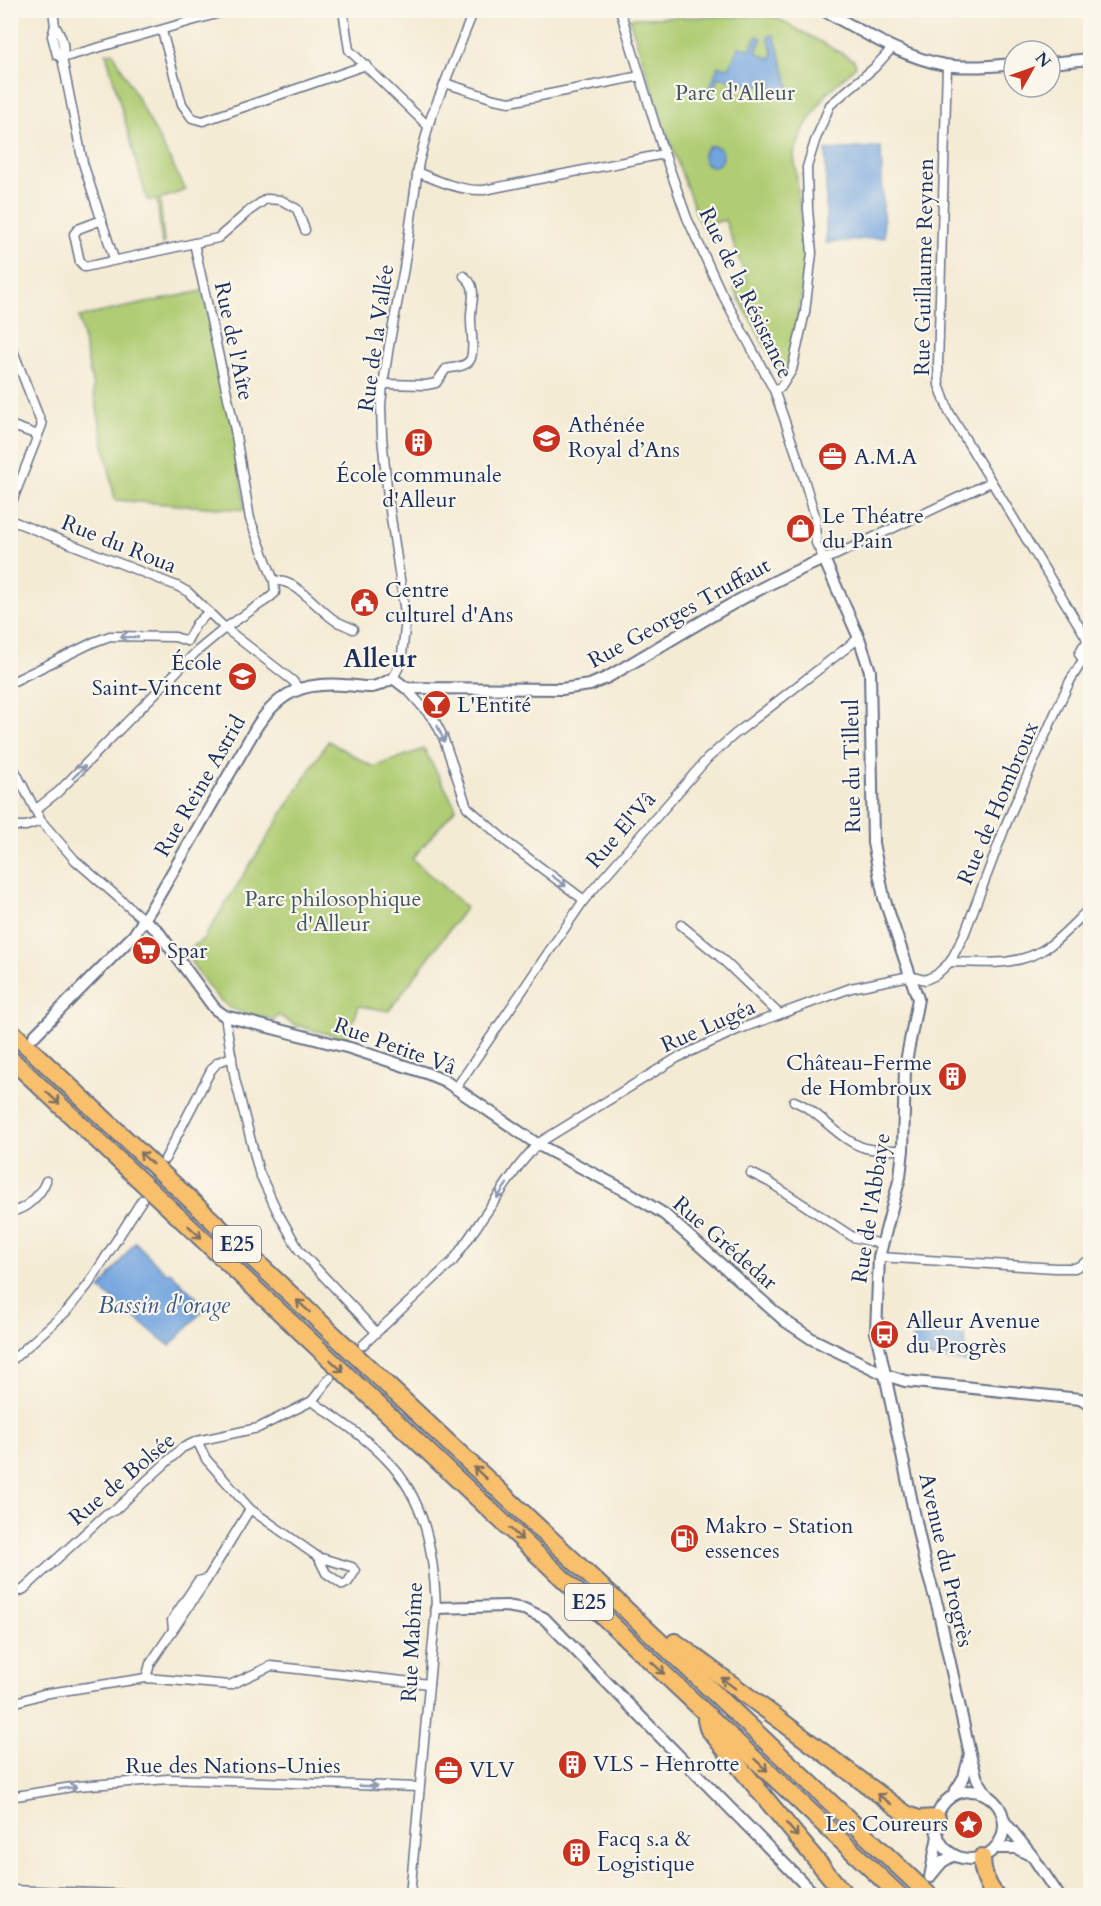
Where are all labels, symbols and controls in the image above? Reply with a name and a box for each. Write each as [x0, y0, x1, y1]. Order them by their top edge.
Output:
north arrow [1002, 39, 1062, 99]
text: N [1030, 48, 1056, 72]
park label: Parc d'Alleur [675, 78, 796, 108]
street label: Rue Guillaume Reynen [907, 157, 941, 376]
street label: Rue de la Résistance [692, 202, 800, 384]
street label: Rue de la Vallée [351, 262, 401, 414]
street label: Rue de l'Aîte [207, 279, 261, 403]
place label: Athénée Royal d’Ans [568, 410, 680, 465]
school or university icon: Athénée Royal d’Ans [531, 422, 563, 454]
building icon: École communale d'Alleur [403, 427, 435, 459]
office icon: A.M.A [817, 441, 849, 473]
place label: A.M.A [854, 442, 918, 472]
place label: École communale d'Alleur [336, 460, 502, 515]
place label: Le Théatre du Pain [822, 501, 924, 556]
street label: Rue du Roua [57, 507, 181, 581]
shop icon: Le Théatre du Pain [785, 513, 817, 545]
street label: Rue Georges Truffaut [582, 550, 776, 676]
place label: Centre culturel d'Ans [385, 575, 513, 630]
public building icon: Centre culturel d'Ans [348, 587, 380, 619]
one-way arrow [120, 631, 140, 643]
district label: Alleur [343, 641, 417, 676]
place label: École Saint-Vincent [92, 648, 222, 703]
school or university icon: École Saint-Vincent [227, 660, 259, 692]
bar icon: L'Entité [420, 689, 452, 721]
place label: L'Entité [457, 690, 531, 720]
street label: Rue du Tilleul [836, 698, 868, 833]
street label: Rue Reine Astrid [147, 709, 253, 862]
street label: Rue de Hombroux [950, 717, 1046, 889]
one-way arrow [436, 725, 447, 743]
one-way arrow [71, 764, 86, 779]
street label: Rue El'Vâ [579, 785, 663, 875]
one-way arrow [550, 875, 566, 887]
park label: Parc philosophique d'Alleur [245, 884, 422, 939]
supermarket icon: Spar [130, 935, 162, 967]
place label: Spar [167, 936, 208, 966]
street label: Rue Lugéa [656, 992, 760, 1060]
street label: Rue Petite Vâ [330, 1010, 461, 1082]
place label: Château-Ferme de Hombroux [786, 1048, 932, 1103]
building icon: Château-Ferme de Hombroux [937, 1060, 969, 1092]
one-way arrow [45, 1091, 60, 1105]
street label: Rue de l'Abbaye [844, 1131, 898, 1285]
one-way arrow [139, 1151, 154, 1165]
one-way arrow [496, 1182, 508, 1198]
street label: Rue Grédedar [666, 1189, 784, 1297]
one-way arrow [187, 1225, 202, 1239]
road number: E25 [213, 1226, 261, 1262]
water label: Bassin d'orage [98, 1289, 231, 1322]
one-way arrow [296, 1299, 311, 1313]
place label: Alleur Avenue du Progrès [906, 1306, 1040, 1361]
bus stop icon: Alleur Avenue du Progrès [869, 1318, 901, 1350]
one-way arrow [329, 1358, 344, 1372]
street label: Rue de Bolsée [62, 1426, 182, 1532]
one-way arrow [473, 1466, 488, 1480]
street label: Avenue du Progrès [911, 1470, 981, 1650]
place label: Makro - Station essences [705, 1511, 854, 1566]
fuel station icon: Makro - Station essences [668, 1523, 700, 1555]
one-way arrow [509, 1527, 524, 1542]
street label: Rue Mabîme [394, 1581, 430, 1703]
road number: E25 [565, 1584, 613, 1620]
one-way arrow [651, 1661, 666, 1675]
one-way arrow [720, 1676, 736, 1689]
building icon: VLS - Henrotte [556, 1748, 588, 1780]
place label: VLS - Henrotte [593, 1749, 740, 1779]
street label: Rue des Nations-Unies [125, 1751, 341, 1781]
office icon: VLV [432, 1754, 464, 1786]
place label: VLV [469, 1755, 515, 1785]
one-way arrow [754, 1758, 769, 1772]
one-way arrow [357, 1780, 377, 1791]
one-way arrow [58, 1782, 78, 1793]
one-way arrow [877, 1792, 893, 1805]
place icon: Les Coureurs [953, 1808, 985, 1840]
place label: Les Coureurs [825, 1809, 948, 1839]
one-way arrow [785, 1822, 799, 1837]
place label: Facq s.a & Logistique [597, 1824, 695, 1879]
building icon: Facq s.a & Logistique [560, 1836, 592, 1868]

